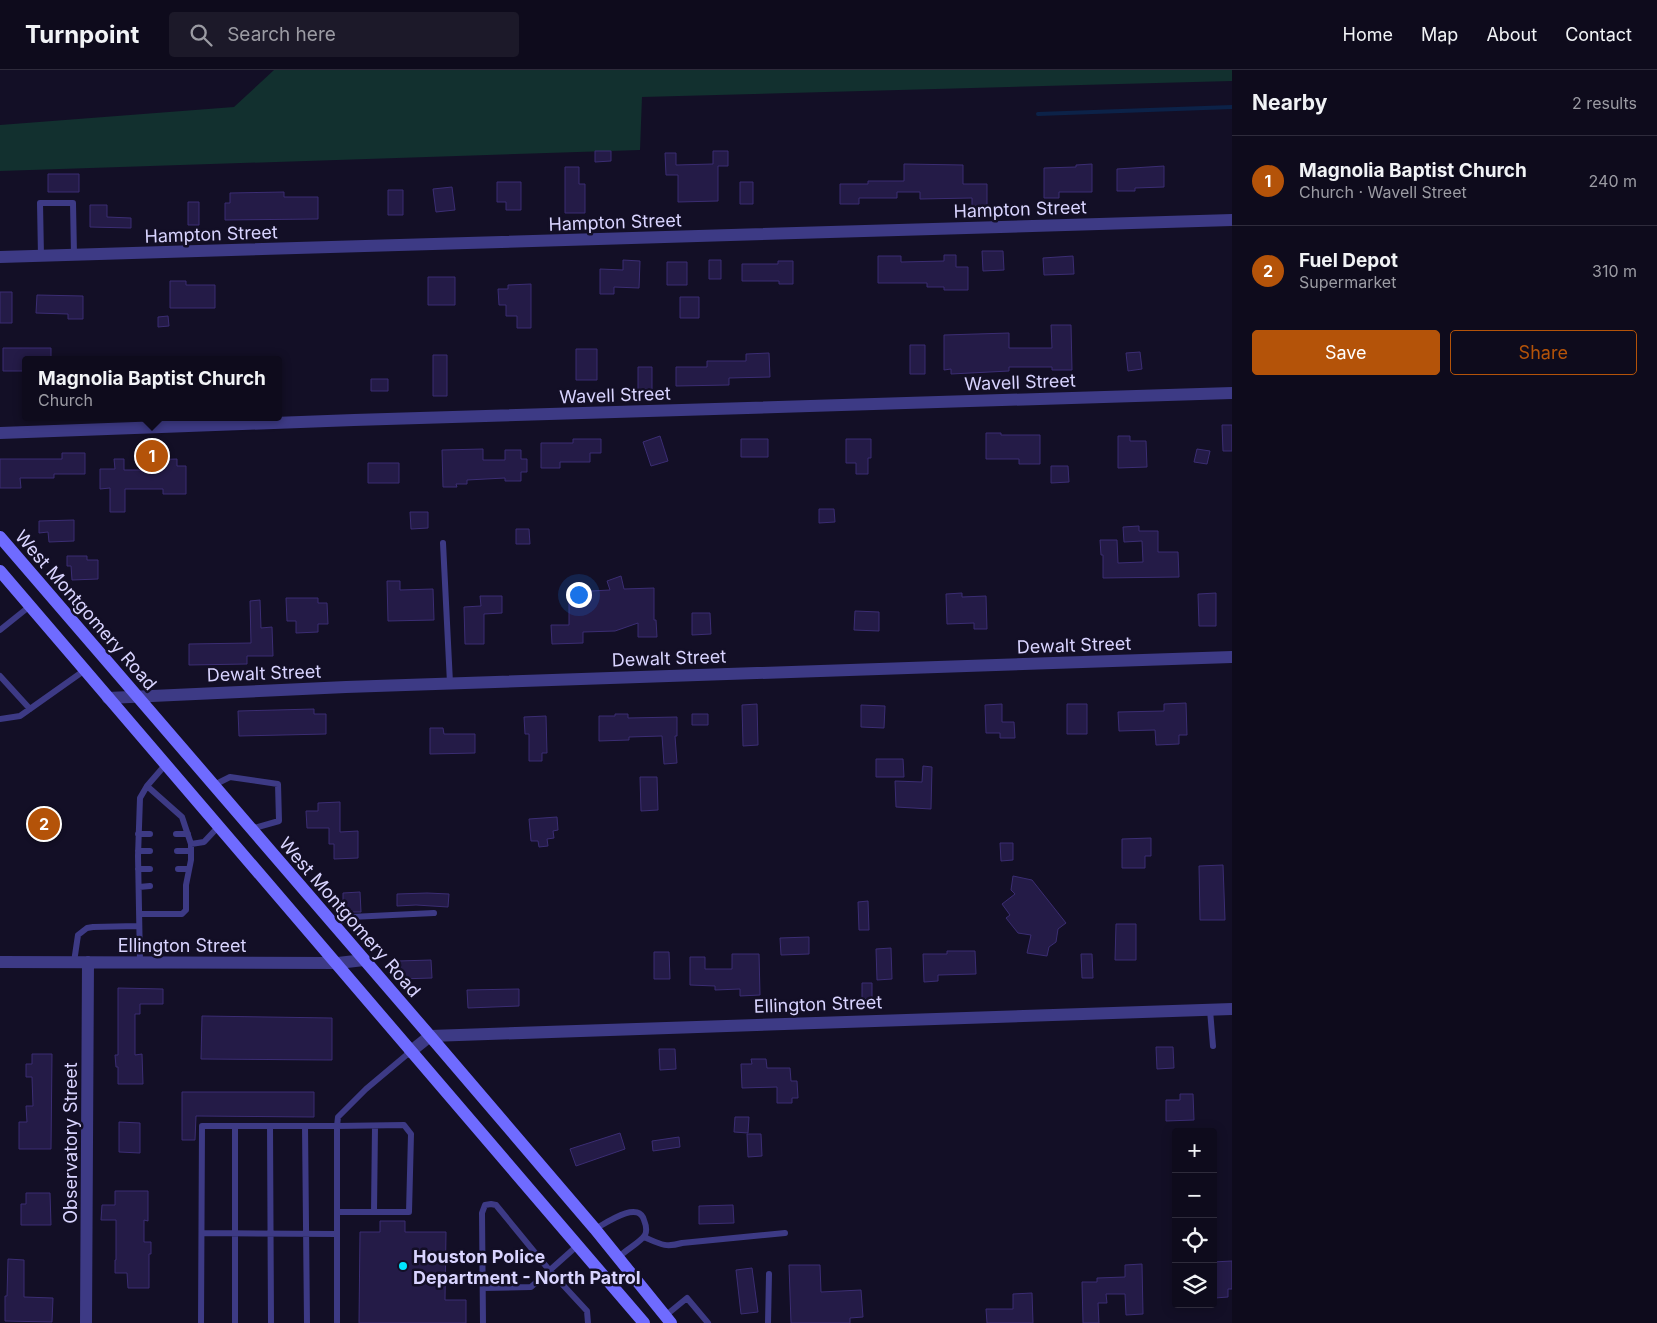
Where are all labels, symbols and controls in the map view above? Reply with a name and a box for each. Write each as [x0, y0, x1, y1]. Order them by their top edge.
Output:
search box [169, 12, 519, 57]
text: Turnpoint [25, 20, 139, 49]
icon: search [187, 21, 215, 49]
text: Search here [227, 23, 336, 46]
text: Home [1343, 24, 1393, 45]
text: Map [1421, 24, 1458, 45]
text: About [1486, 24, 1537, 45]
text: Contact [1565, 24, 1632, 45]
text: Nearby [1252, 90, 1327, 115]
text: 2 results [1572, 93, 1637, 113]
text: Magnolia Baptist Church [1299, 159, 1527, 182]
text: 1 [1265, 171, 1271, 191]
text: 240 m [1589, 171, 1637, 191]
text: Church · Wavell Street [1299, 182, 1467, 202]
street label: Hampton Street [953, 196, 1087, 222]
street label: Hampton Street [548, 209, 682, 235]
street label: Hampton Street [144, 221, 278, 247]
text: Fuel Depot [1299, 249, 1398, 272]
text: 2 [1263, 261, 1273, 281]
text: 310 m [1592, 261, 1637, 281]
text: Supermarket [1299, 272, 1396, 292]
button: Save [1252, 330, 1440, 375]
button: Share [1450, 330, 1637, 375]
popup [22, 356, 282, 421]
text: Magnolia Baptist Church [38, 367, 266, 390]
street label: Wavell Street [964, 370, 1076, 394]
street label: Wavell Street [559, 383, 671, 407]
text: Church [38, 390, 93, 410]
pin: 1 [136, 437, 168, 475]
street label: West Montgomery Road [11, 526, 161, 694]
your location [566, 582, 592, 608]
street label: Dewalt Street [1016, 633, 1132, 657]
street label: Dewalt Street [611, 646, 727, 670]
street label: Dewalt Street [206, 661, 322, 685]
pin: 2 [28, 805, 60, 843]
street label: West Montgomery Road [275, 833, 425, 1001]
street label: Ellington Street [118, 935, 246, 956]
street label: Ellington Street [753, 991, 883, 1017]
street label: Observatory Street [60, 1062, 81, 1224]
map controls [1172, 1128, 1217, 1308]
button: + [1172, 1128, 1217, 1173]
button: − [1172, 1173, 1217, 1218]
button: locate [1172, 1218, 1217, 1263]
place label: Houston Police Department - North Patrol [413, 1246, 641, 1288]
marker: Houston Police Department - North Patrol [397, 1260, 409, 1272]
button: layers [1172, 1263, 1217, 1308]

